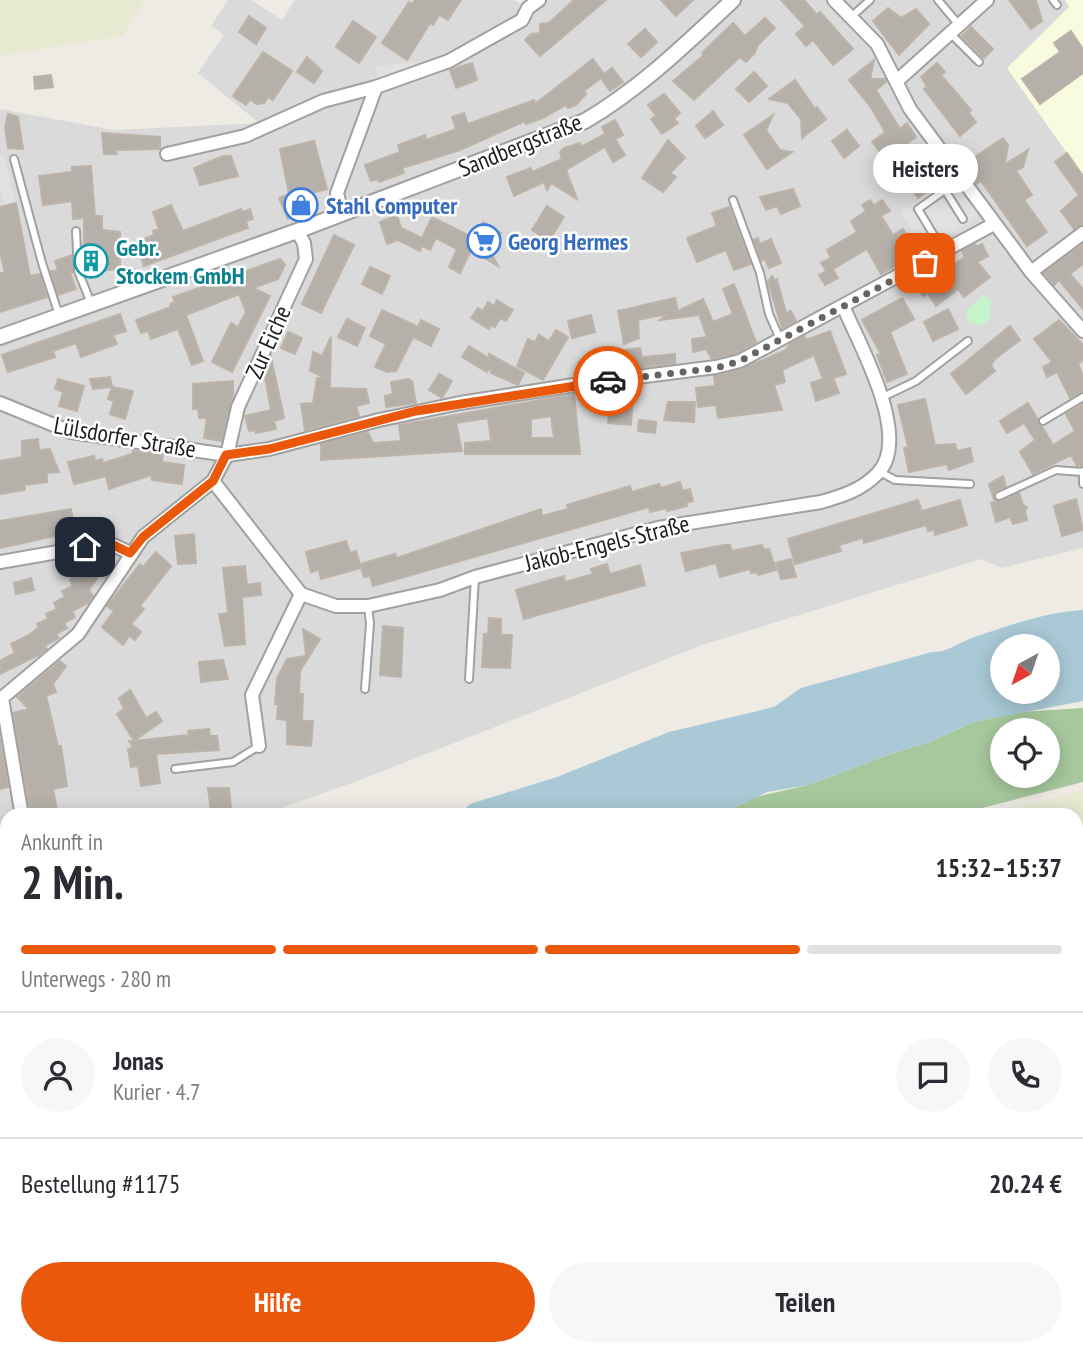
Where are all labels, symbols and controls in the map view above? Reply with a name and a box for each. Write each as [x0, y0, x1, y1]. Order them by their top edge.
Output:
street label: Sandbergstraße [454, 106, 586, 184]
callout: Heisters [872, 144, 978, 193]
text: Heisters [892, 154, 959, 183]
shop icon: Stahl Computer [282, 186, 320, 224]
place label: Stahl Computer [326, 190, 458, 221]
supermarket icon: Georg Hermes [465, 222, 503, 260]
place label: Georg Hermes [508, 226, 628, 257]
place label: Gebr. Stockem GmbH [116, 232, 244, 291]
pin [895, 233, 955, 293]
building icon: Gebr. Stockem GmbH [72, 242, 110, 280]
icon: bag [906, 244, 944, 282]
street label: Zur Eiche [238, 301, 298, 383]
courier [573, 346, 643, 416]
icon: car [589, 362, 627, 400]
street label: Lülsdorfer Straße [52, 409, 198, 465]
street label: Jakob-Engels-Straße [520, 508, 693, 579]
pin [55, 517, 115, 577]
icon: home [66, 528, 104, 566]
north arrow [990, 634, 1060, 704]
map controls [990, 634, 1060, 788]
button: locate [990, 718, 1060, 788]
text: Ankunft in [21, 827, 103, 856]
text: 15:32–15:37 [935, 851, 1062, 884]
text: 2 Min. [21, 852, 124, 912]
text: Unterwegs · 280 m [21, 964, 171, 993]
button: person [21, 1038, 95, 1112]
button: chat [896, 1038, 970, 1112]
button: phone [988, 1038, 1062, 1112]
text: Jonas [113, 1044, 164, 1077]
text: Kurier · 4.7 [113, 1077, 200, 1106]
text: Bestellung #1175 [21, 1167, 181, 1200]
text: 20.24 € [989, 1167, 1062, 1200]
button: Hilfe [21, 1262, 535, 1342]
button: Teilen [549, 1262, 1062, 1342]

